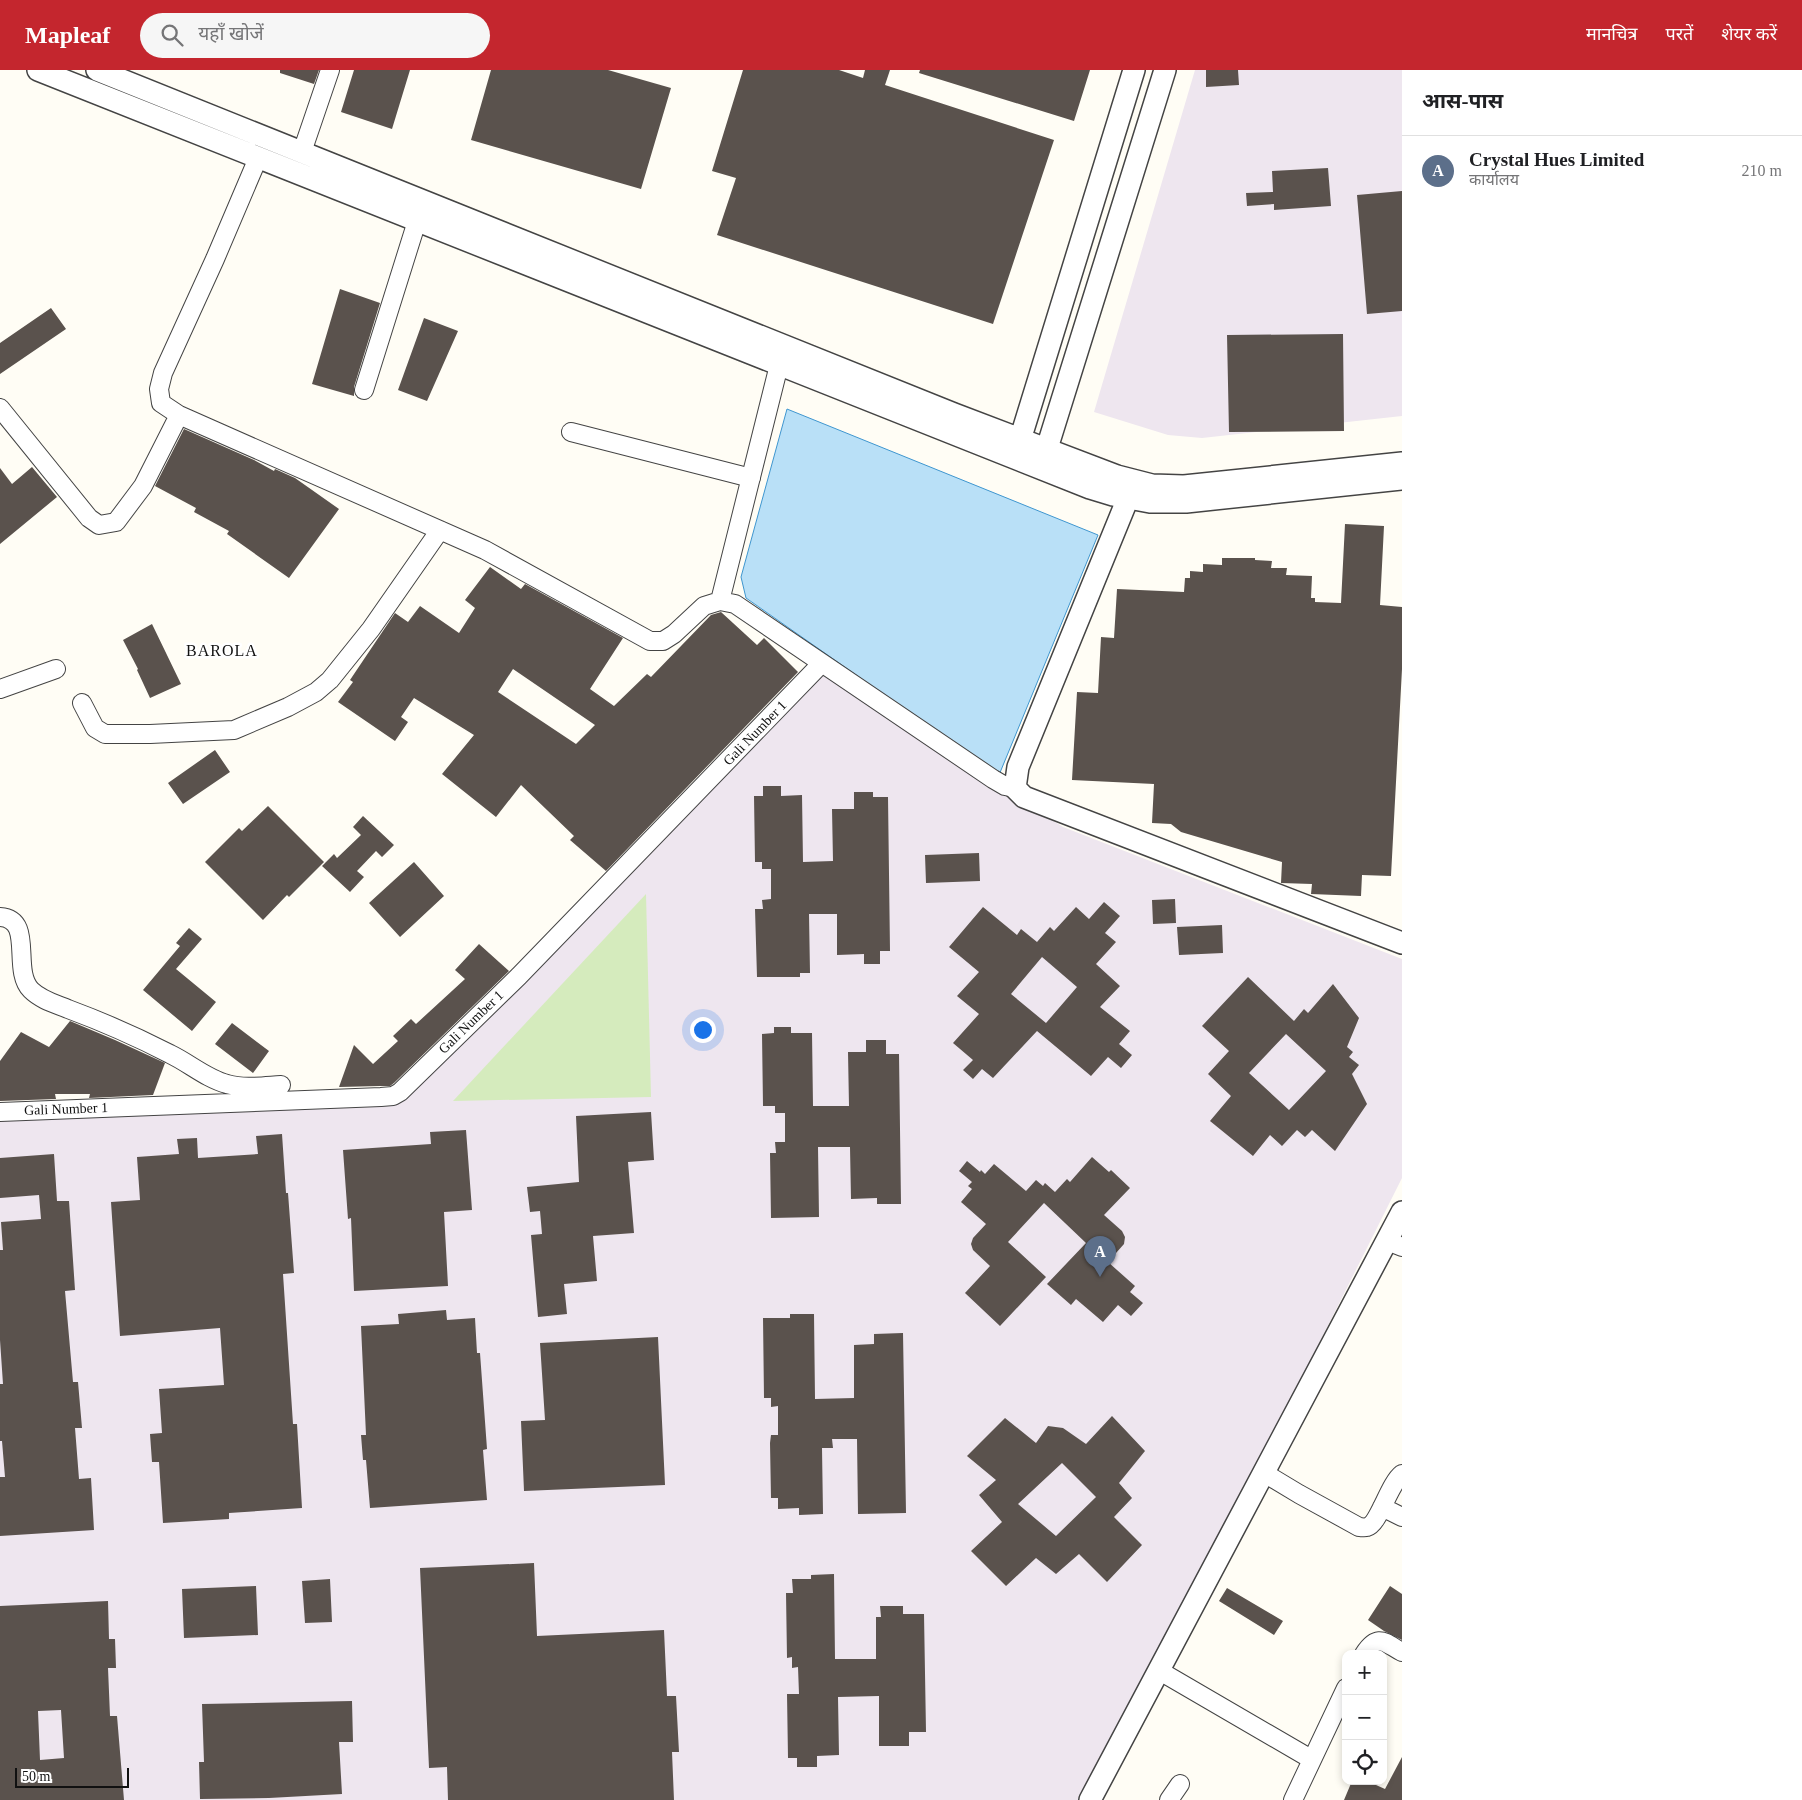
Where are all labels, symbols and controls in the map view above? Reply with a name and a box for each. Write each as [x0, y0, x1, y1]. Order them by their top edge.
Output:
search box [140, 13, 490, 58]
icon: search [158, 21, 186, 49]
text: Mapleaf [25, 22, 110, 48]
text: यहाँ खोजें [198, 23, 264, 44]
text: मानचित्र [1586, 24, 1637, 44]
text: परतें [1665, 24, 1693, 44]
text: शेयर करें [1721, 24, 1777, 44]
text: आस-पास [1422, 89, 1503, 113]
text: Crystal Hues Limited [1469, 149, 1644, 170]
text: A [1432, 162, 1444, 179]
text: 210 m [1742, 162, 1782, 179]
text: कार्यालय [1469, 171, 1519, 188]
district label: BAROLA [186, 642, 258, 659]
street label: Gali Number 1 [720, 698, 790, 768]
street label: Gali Number 1 [436, 987, 506, 1057]
your location [690, 1017, 716, 1043]
street label: Gali Number 1 [24, 1100, 108, 1118]
pin: A [1084, 1236, 1116, 1277]
map controls [1342, 1650, 1387, 1785]
button: + [1342, 1650, 1387, 1695]
button: − [1342, 1695, 1387, 1740]
button: locate [1342, 1740, 1387, 1785]
scale bar [15, 1765, 129, 1788]
text: 50 m [22, 1769, 50, 1784]

